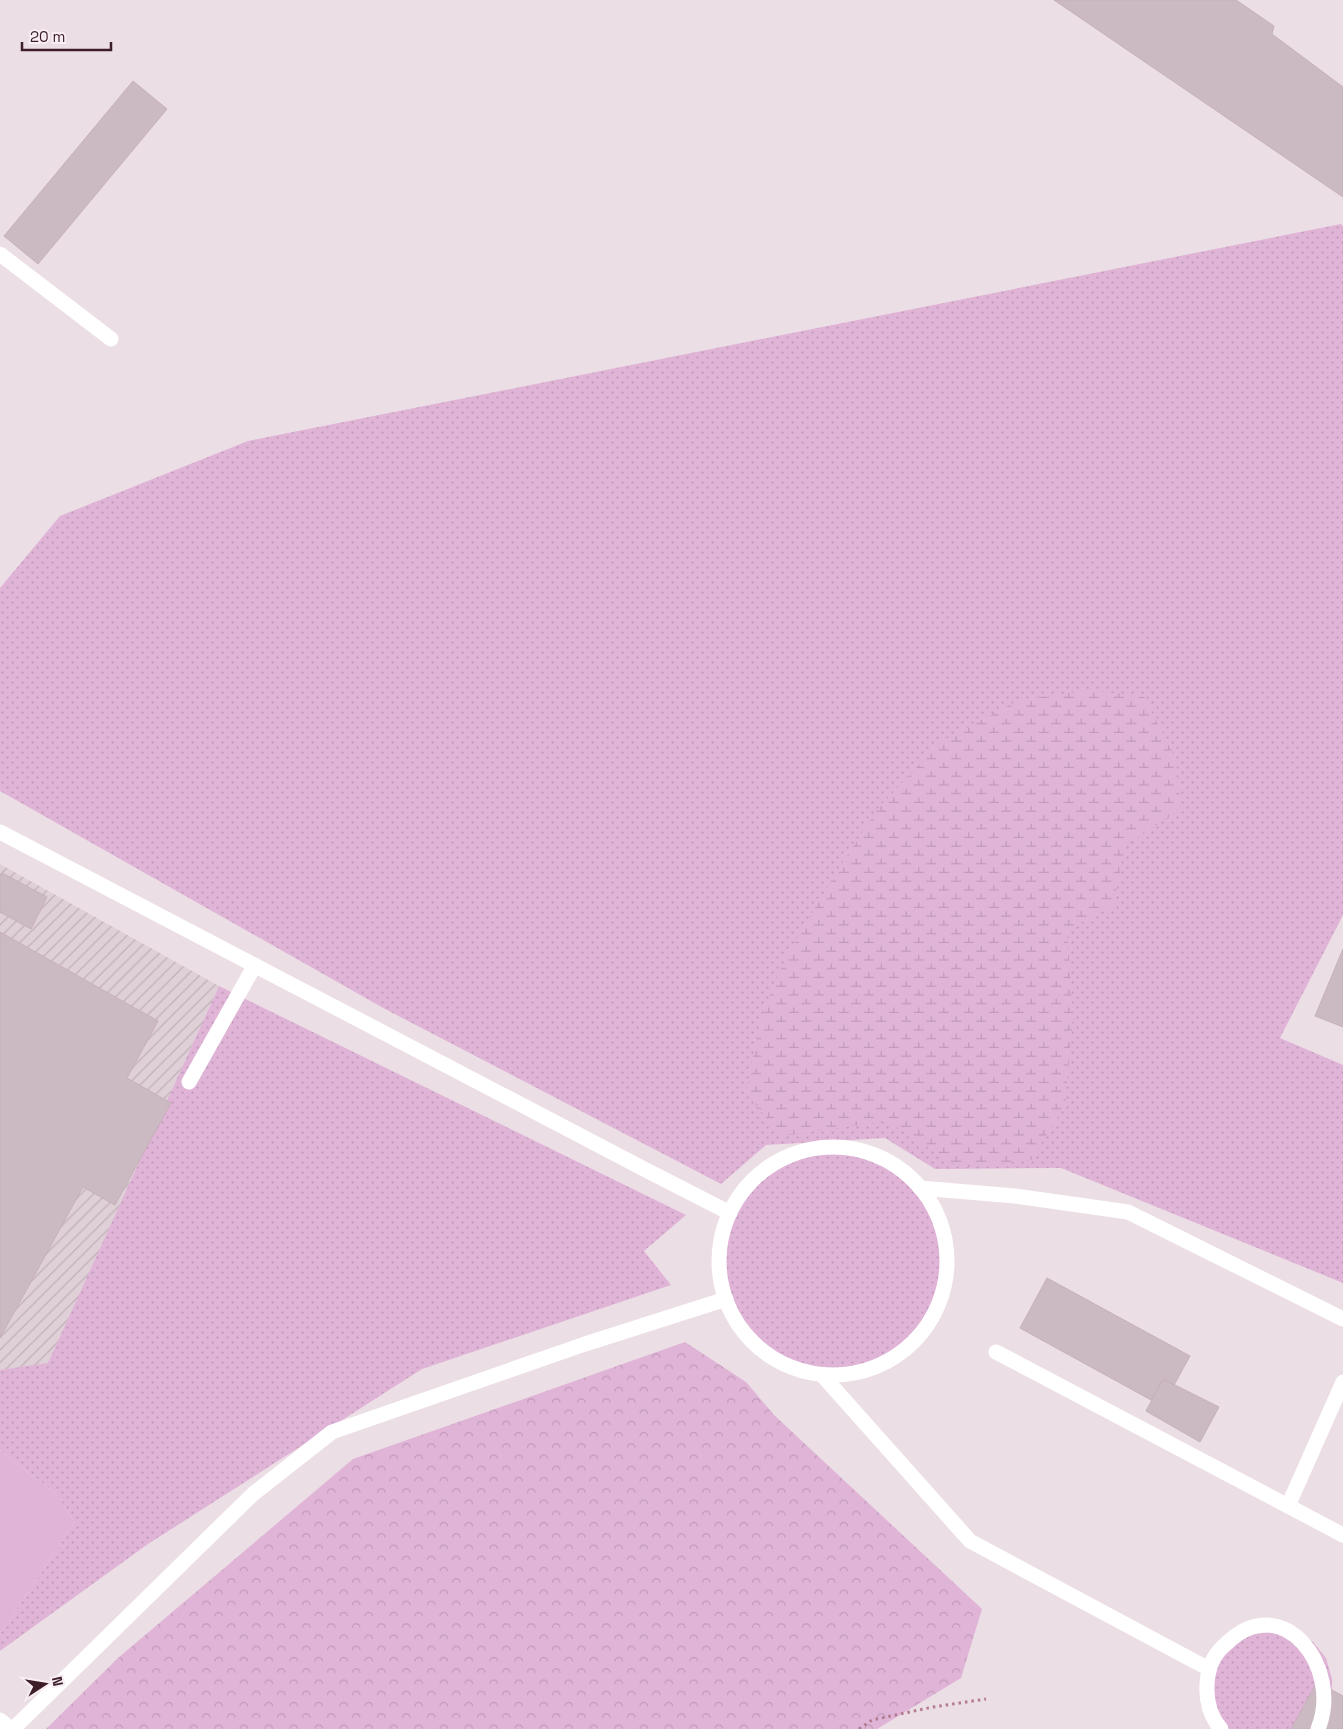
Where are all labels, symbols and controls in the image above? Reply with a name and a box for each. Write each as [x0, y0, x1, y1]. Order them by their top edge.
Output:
scale bar [22, 20, 111, 52]
text: 20 m [30, 27, 65, 46]
north arrow [20, 1659, 70, 1709]
text: N [48, 1675, 67, 1688]

